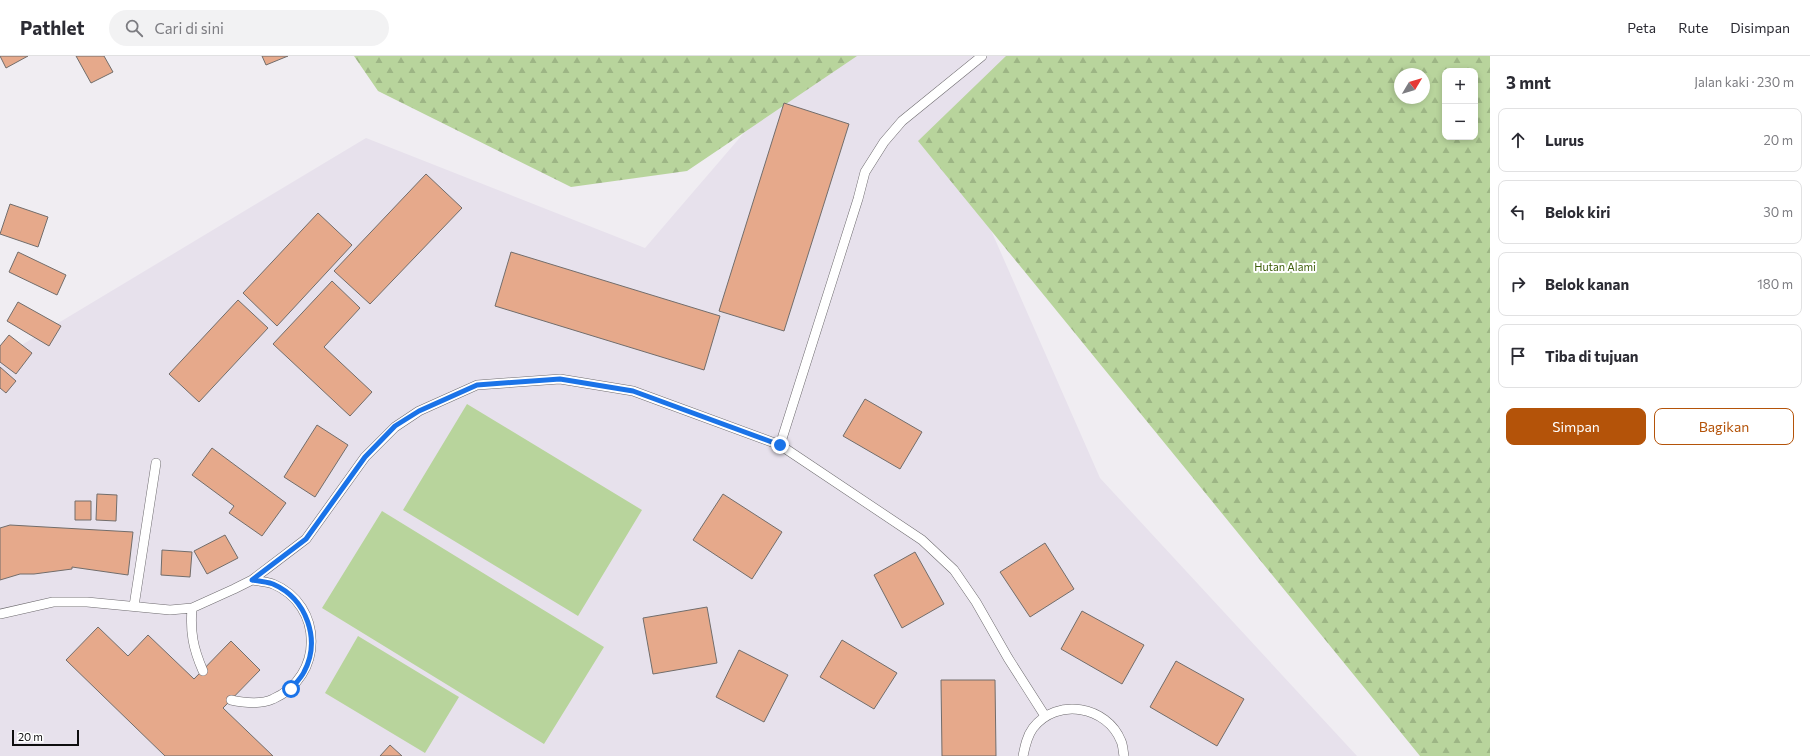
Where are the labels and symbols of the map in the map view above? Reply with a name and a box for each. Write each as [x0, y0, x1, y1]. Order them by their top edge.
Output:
north arrow [1394, 68, 1430, 104]
park label: Hutan Alami [1254, 260, 1316, 273]
route end [771, 436, 789, 454]
route start [282, 680, 300, 698]
scale bar [12, 728, 79, 747]

